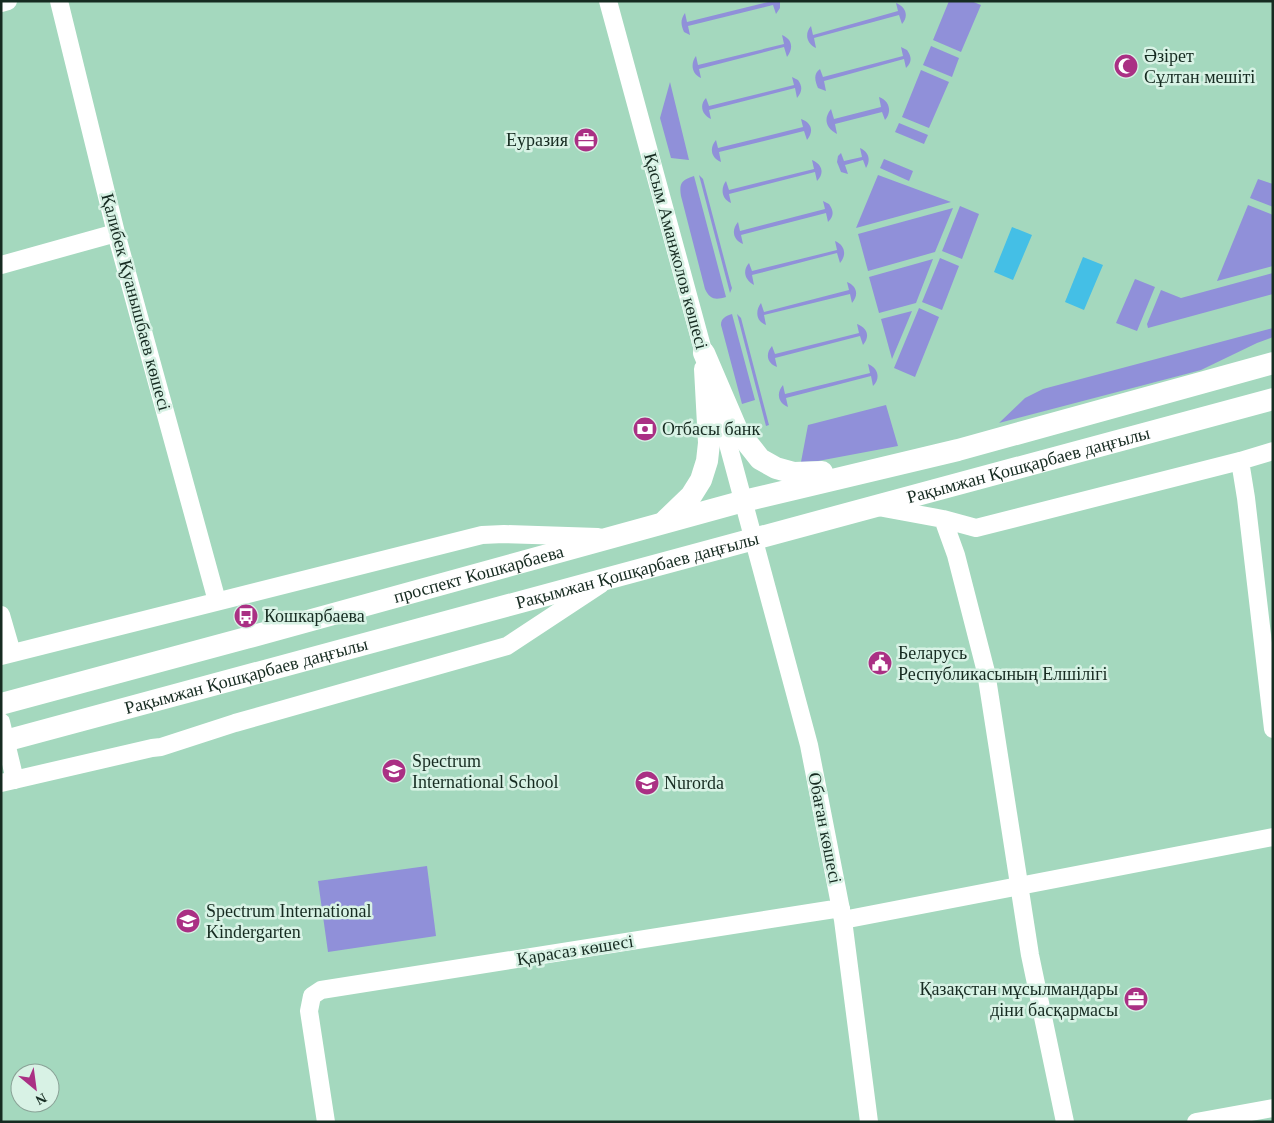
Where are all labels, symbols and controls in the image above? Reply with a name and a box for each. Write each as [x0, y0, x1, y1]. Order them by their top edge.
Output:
place label: Әзірет Сұлтан мешіті [1144, 46, 1255, 87]
mosque icon: Әзірет Сұлтан мешіті [1113, 53, 1139, 79]
office icon: Еуразия [573, 127, 599, 153]
place label: Еуразия [506, 130, 568, 150]
street label: Қасым Аманжолов көшесі [640, 151, 712, 351]
street label: Қалибек Қуанышбаев көшесі [97, 191, 175, 413]
bank icon: Отбасы банк [632, 416, 658, 442]
place label: Отбасы банк [662, 419, 760, 439]
street label: Рақымжан Қошқарбаев даңғылы [905, 423, 1152, 507]
street label: Рақымжан Қошқарбаев даңғылы [513, 528, 761, 613]
street label: проспект Кошкарбаева [391, 541, 566, 607]
bus stop icon: Кошкарбаева [233, 603, 259, 629]
place label: Кошкарбаева [264, 606, 365, 626]
street label: Рақымжан Қошқарбаев даңғылы [122, 634, 370, 718]
place label: Беларусь Республикасының Елшілігі [898, 643, 1108, 684]
public building icon: Беларусь Республикасының Елшілігі [867, 650, 893, 676]
place label: Spectrum International School [412, 751, 558, 792]
school or university icon: Spectrum International School [381, 758, 407, 784]
school or university icon: Nurorda [634, 770, 660, 796]
street label: Обаған көшесі [804, 771, 846, 885]
place label: Nurorda [664, 773, 724, 793]
place label: Spectrum International Kindergarten [206, 901, 371, 942]
school or university icon: Spectrum International Kindergarten [175, 908, 201, 934]
street label: Қарасаз көшесі [515, 931, 635, 969]
place label: Қазақстан мұсылмандары діни басқармасы [919, 979, 1118, 1020]
office icon: Қазақстан мұсылмандары діни басқармасы [1123, 986, 1149, 1012]
north arrow [10, 1063, 60, 1113]
text: N [33, 1090, 49, 1108]

